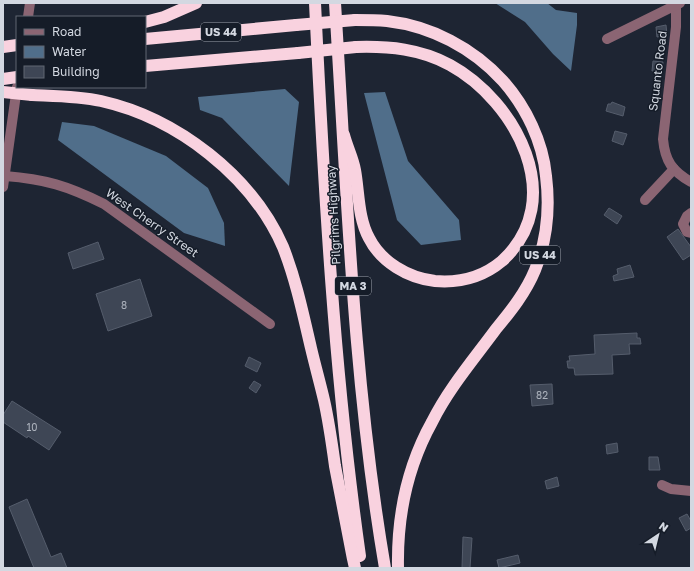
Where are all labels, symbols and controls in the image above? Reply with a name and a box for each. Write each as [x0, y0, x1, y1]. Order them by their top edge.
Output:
legend [16, 16, 146, 88]
road number: US 44 [201, 23, 241, 41]
text: Road [52, 24, 81, 39]
street label: Squanto Road [645, 30, 670, 112]
text: Water [52, 44, 86, 59]
text: Building [52, 64, 100, 79]
street label: Pilgrims Highway [323, 165, 344, 265]
street label: West Cherry Street [103, 185, 202, 260]
road number: US 44 [520, 246, 560, 264]
road number: MA 3 [335, 277, 371, 295]
house number: 8 [121, 299, 127, 311]
house number: 82 [536, 389, 548, 401]
house number: 10 [26, 421, 38, 433]
north arrow [638, 515, 678, 555]
text: N [657, 519, 671, 534]

